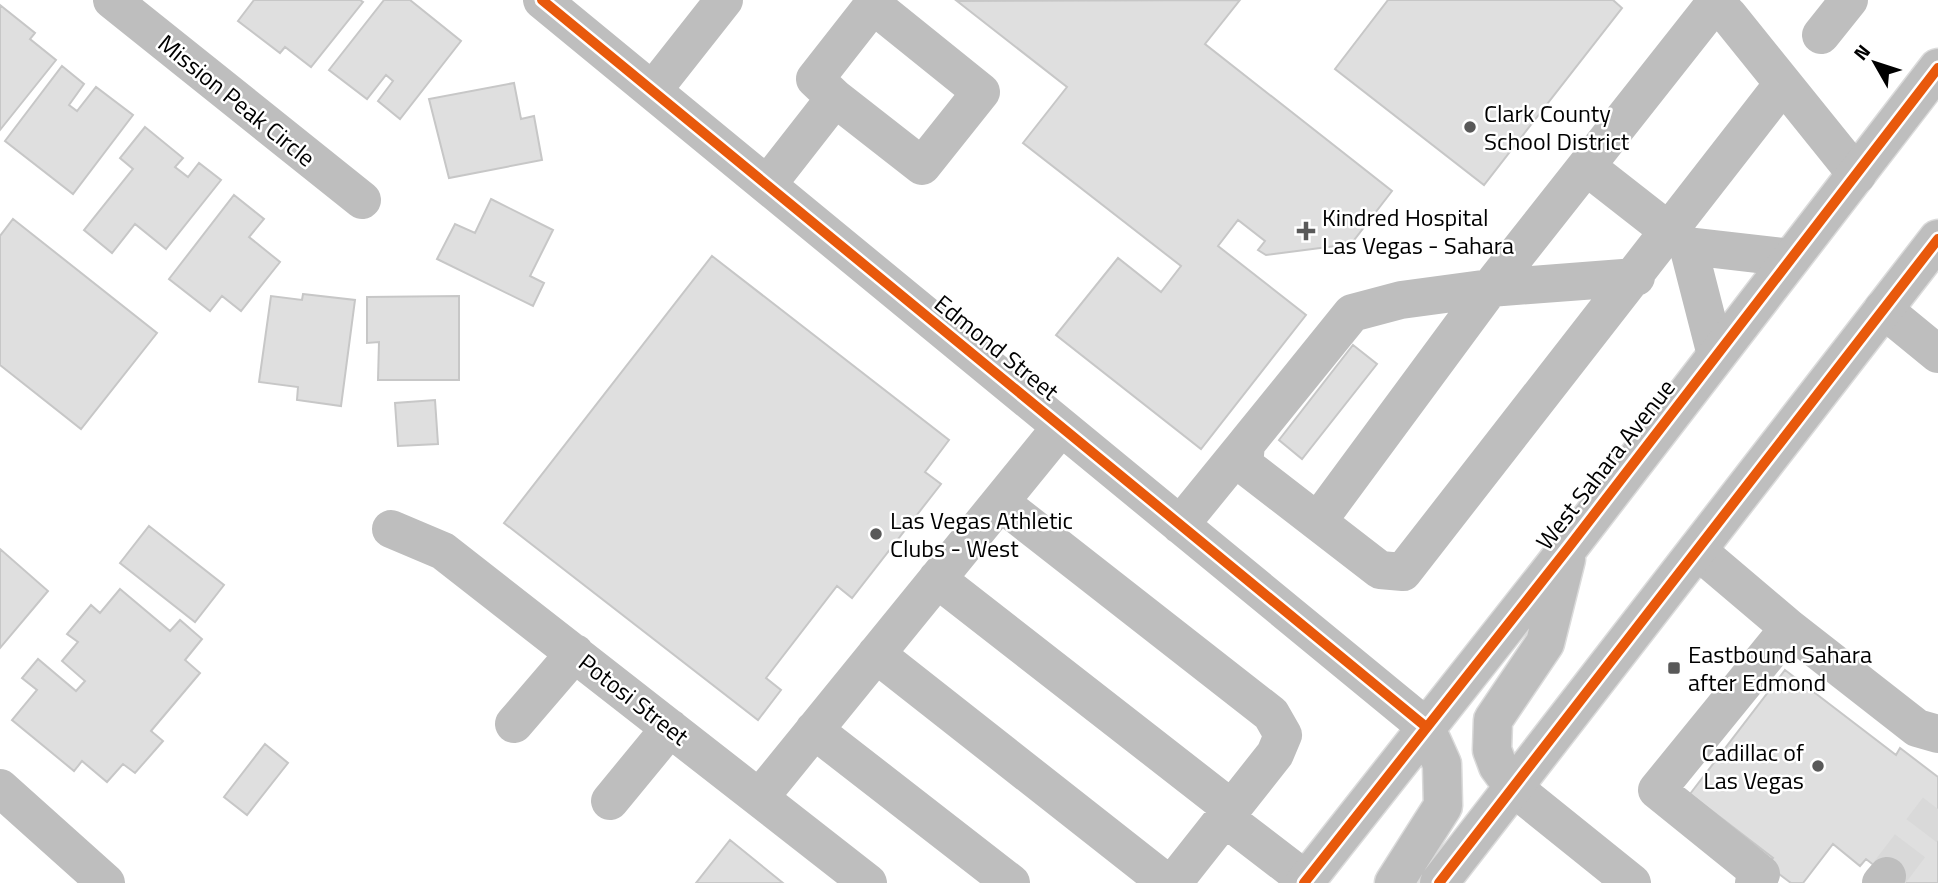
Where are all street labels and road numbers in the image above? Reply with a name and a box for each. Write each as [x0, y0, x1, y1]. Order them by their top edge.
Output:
street label: Mission Peak Circle [151, 25, 323, 175]
street label: Edmond Street [927, 285, 1068, 409]
street label: West Sahara Avenue [1527, 371, 1683, 557]
street label: Potosi Street [571, 644, 697, 754]

